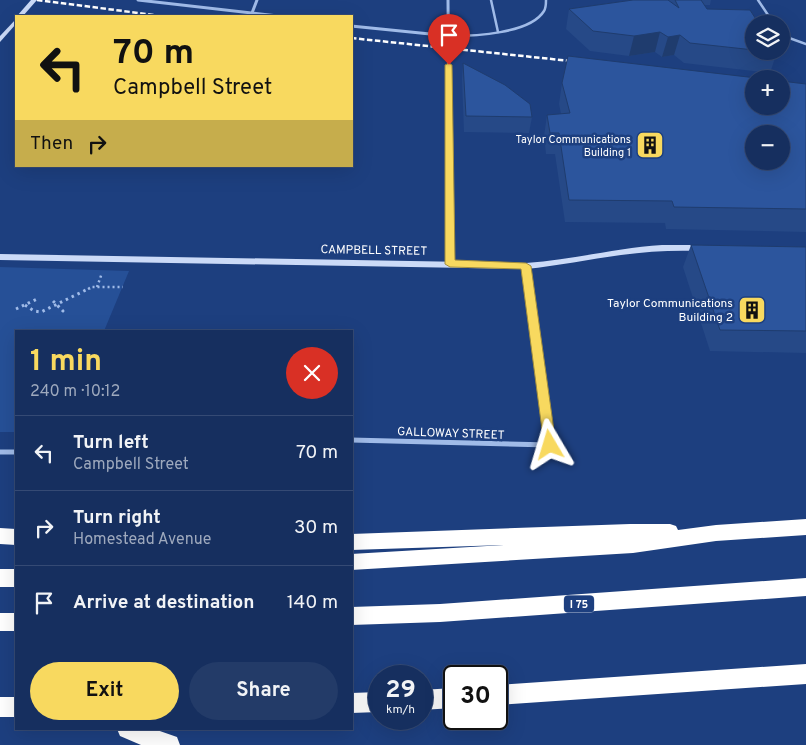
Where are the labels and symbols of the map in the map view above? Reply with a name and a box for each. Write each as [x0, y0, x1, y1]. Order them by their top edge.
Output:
pin [428, 14, 470, 65]
building icon: Taylor Communications Building 1 [635, 130, 665, 160]
place label: Taylor Communications Building 1 [515, 133, 631, 160]
street label: CAMPBELL STREET [321, 242, 427, 260]
building icon: Taylor Communications Building 2 [737, 295, 767, 325]
place label: Taylor Communications Building 2 [607, 296, 733, 326]
position arrow [523, 418, 575, 470]
street label: GALLOWAY STREET [397, 424, 505, 444]
road number: I 75 [564, 596, 594, 612]
speed limit sign: 30 [443, 665, 508, 730]

